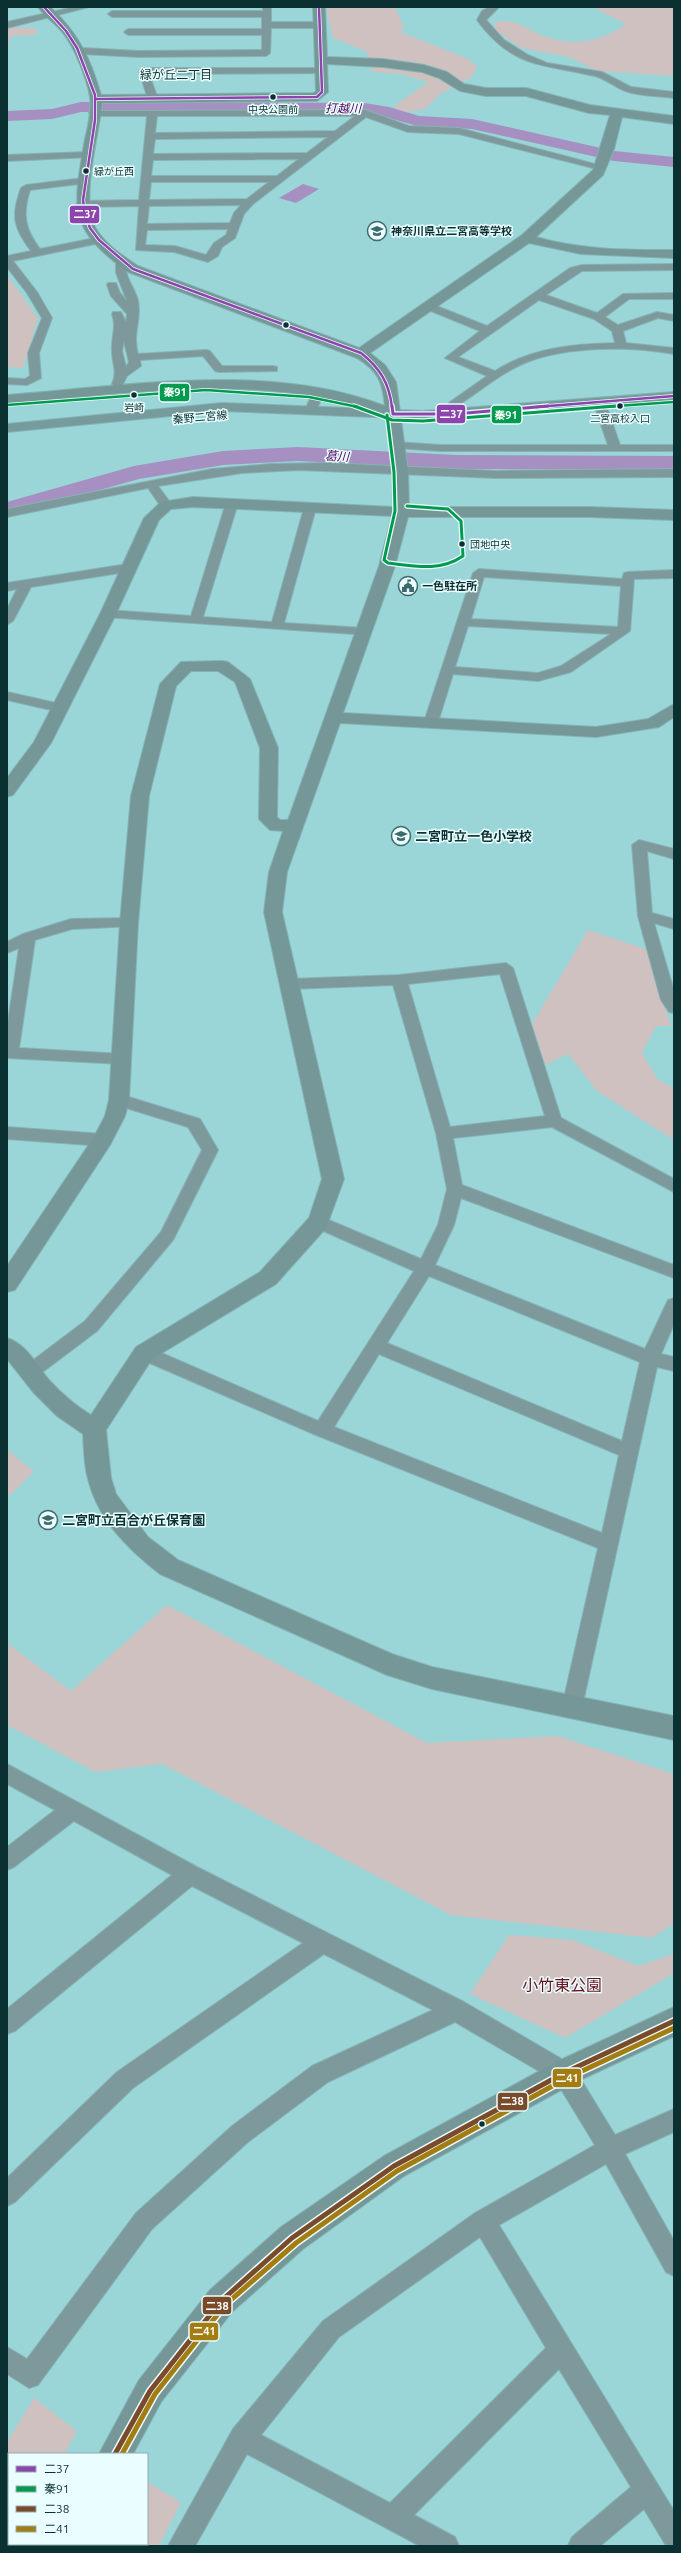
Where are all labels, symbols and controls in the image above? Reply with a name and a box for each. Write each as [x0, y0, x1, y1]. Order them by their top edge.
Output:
district label: 緑が丘二丁目 [140, 68, 212, 81]
marker: 中央公園前 [268, 92, 278, 102]
water label: 打越川 [325, 101, 363, 115]
place label: 中央公園前 [248, 104, 298, 115]
marker: 緑が丘西 [81, 166, 91, 176]
place label: 緑が丘西 [94, 166, 134, 177]
line badge: 二37 [69, 205, 100, 224]
text: 二37 [73, 208, 97, 220]
school or university icon: 神奈川県立二宮高等学校 [366, 220, 388, 242]
place label: 神奈川県立二宮高等学校 [391, 225, 512, 237]
unlabelled marker [281, 320, 291, 330]
line badge: 秦91 [159, 383, 190, 402]
text: 秦91 [163, 386, 187, 398]
marker: 岩崎 [129, 390, 139, 400]
marker: 二宮高校入口 [615, 401, 625, 411]
place label: 岩崎 [124, 402, 144, 413]
line badge: 二37 [436, 404, 466, 424]
line badge: 秦91 [491, 405, 522, 424]
text: 二37 [439, 408, 463, 420]
street label: 秦野二宮線 [172, 409, 228, 425]
text: 秦91 [494, 409, 518, 421]
place label: 二宮高校入口 [590, 413, 650, 424]
water label: 葛川 [325, 449, 351, 463]
marker: 団地中央 [457, 539, 467, 549]
place label: 団地中央 [470, 539, 511, 550]
public building icon: 一色駐在所 [397, 575, 419, 597]
place label: 一色駐在所 [422, 580, 477, 592]
school or university icon: 二宮町立一色小学校 [390, 825, 412, 847]
place label: 二宮町立一色小学校 [415, 829, 532, 843]
school or university icon: 二宮町立百合が丘保育園 [37, 1509, 59, 1531]
place label: 二宮町立百合が丘保育園 [62, 1513, 205, 1527]
park label: 小竹東公園 [522, 1976, 602, 1994]
line badge: 二41 [552, 2068, 582, 2088]
text: 二41 [555, 2072, 579, 2084]
line badge: 二38 [497, 2092, 528, 2111]
text: 二38 [500, 2095, 524, 2107]
unlabelled marker [477, 2119, 487, 2129]
line badge: 二38 [202, 2296, 232, 2315]
text: 二38 [205, 2300, 229, 2312]
line badge: 二41 [189, 2322, 219, 2341]
text: 二41 [192, 2325, 216, 2337]
legend [8, 2453, 148, 2545]
text: 二37 [44, 2462, 70, 2475]
text: 秦91 [44, 2482, 70, 2495]
text: 二38 [44, 2502, 70, 2515]
text: 二41 [44, 2522, 70, 2535]

